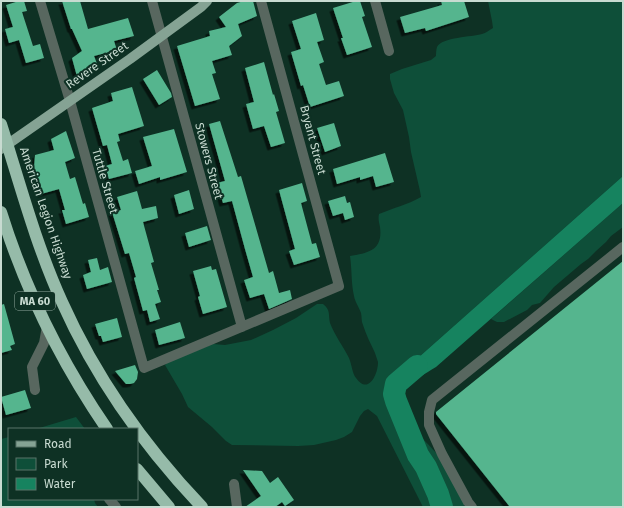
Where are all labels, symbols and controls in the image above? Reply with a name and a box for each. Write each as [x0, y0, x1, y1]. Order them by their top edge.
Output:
street label: Revere Street [63, 38, 131, 92]
street label: Bryant Street [297, 104, 329, 177]
street label: Stowers Street [192, 121, 226, 201]
street label: American Legion Highway [17, 145, 75, 281]
street label: Tuttle Street [89, 147, 121, 216]
road number: MA 60 [15, 292, 55, 310]
legend [8, 428, 138, 500]
text: Road [44, 437, 72, 451]
text: Park [44, 457, 68, 471]
text: Water [44, 477, 76, 491]

